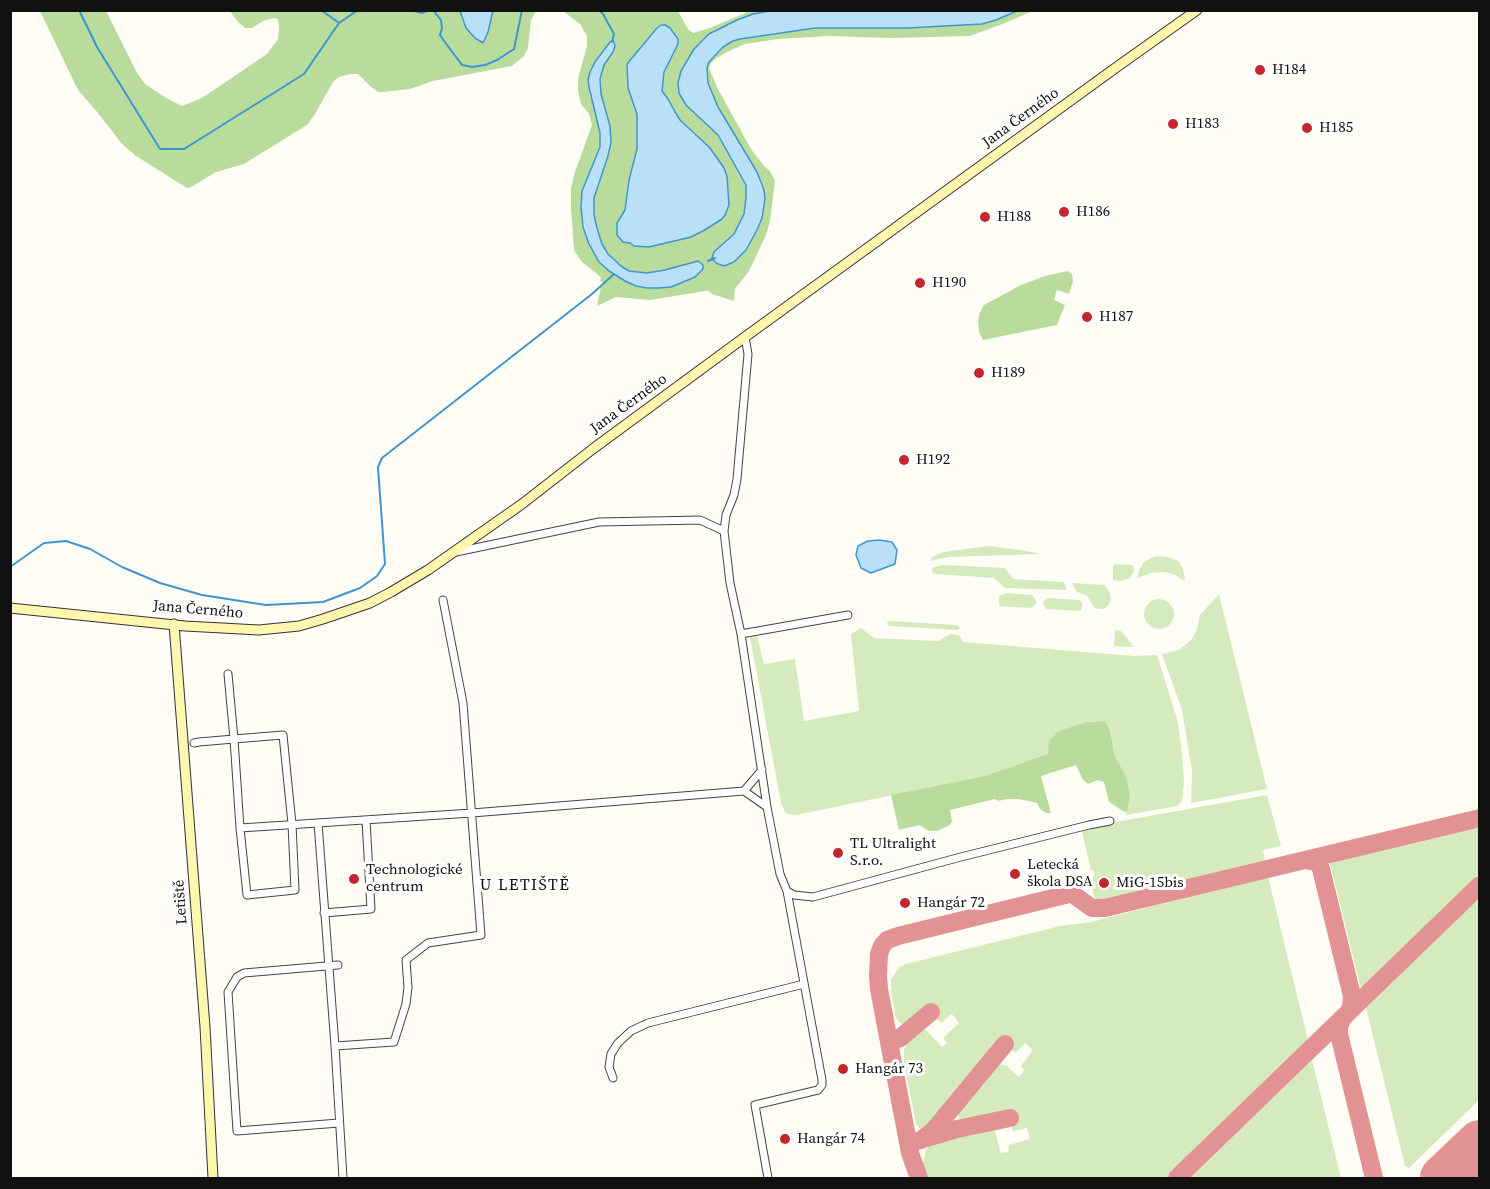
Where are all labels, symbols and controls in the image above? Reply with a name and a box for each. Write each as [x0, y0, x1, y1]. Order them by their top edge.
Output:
place label: H184 [1272, 61, 1306, 79]
marker: H184 [1253, 63, 1267, 77]
street label: Jana Černého [979, 84, 1063, 152]
place label: H183 [1185, 115, 1219, 133]
marker: H183 [1166, 117, 1180, 131]
place label: H185 [1319, 119, 1353, 137]
marker: H185 [1300, 121, 1314, 135]
place label: H186 [1076, 203, 1110, 221]
marker: H186 [1057, 205, 1071, 219]
place label: H188 [997, 208, 1031, 226]
marker: H188 [978, 210, 992, 224]
place label: H190 [932, 274, 966, 292]
marker: H190 [913, 276, 927, 290]
place label: H187 [1099, 308, 1133, 326]
marker: H187 [1080, 310, 1094, 324]
place label: H189 [991, 364, 1025, 382]
marker: H189 [972, 366, 986, 380]
street label: Jana Černého [587, 370, 671, 438]
place label: H192 [916, 451, 950, 469]
marker: H192 [897, 453, 911, 467]
street label: Jana Černého [152, 597, 244, 623]
place label: TL Ultralight S.r.o. [850, 835, 936, 870]
marker: TL Ultralight S.r.o. [831, 846, 845, 860]
place label: Letecká škola DSA [1027, 856, 1093, 891]
place label: Technologické centrum [366, 861, 463, 896]
marker: Letecká škola DSA [1008, 867, 1022, 881]
marker: Technologické centrum [347, 872, 361, 886]
place label: MiG-15bis [1116, 874, 1184, 892]
district label: U LETIŠTĚ [480, 876, 570, 896]
marker: MiG-15bis [1097, 876, 1111, 890]
street label: Letiště [170, 879, 192, 925]
place label: Hangár 72 [917, 894, 985, 912]
marker: Hangár 72 [898, 896, 912, 910]
place label: Hangár 73 [855, 1060, 923, 1078]
marker: Hangár 73 [836, 1062, 850, 1076]
place label: Hangár 74 [797, 1130, 865, 1148]
marker: Hangár 74 [778, 1132, 792, 1146]

